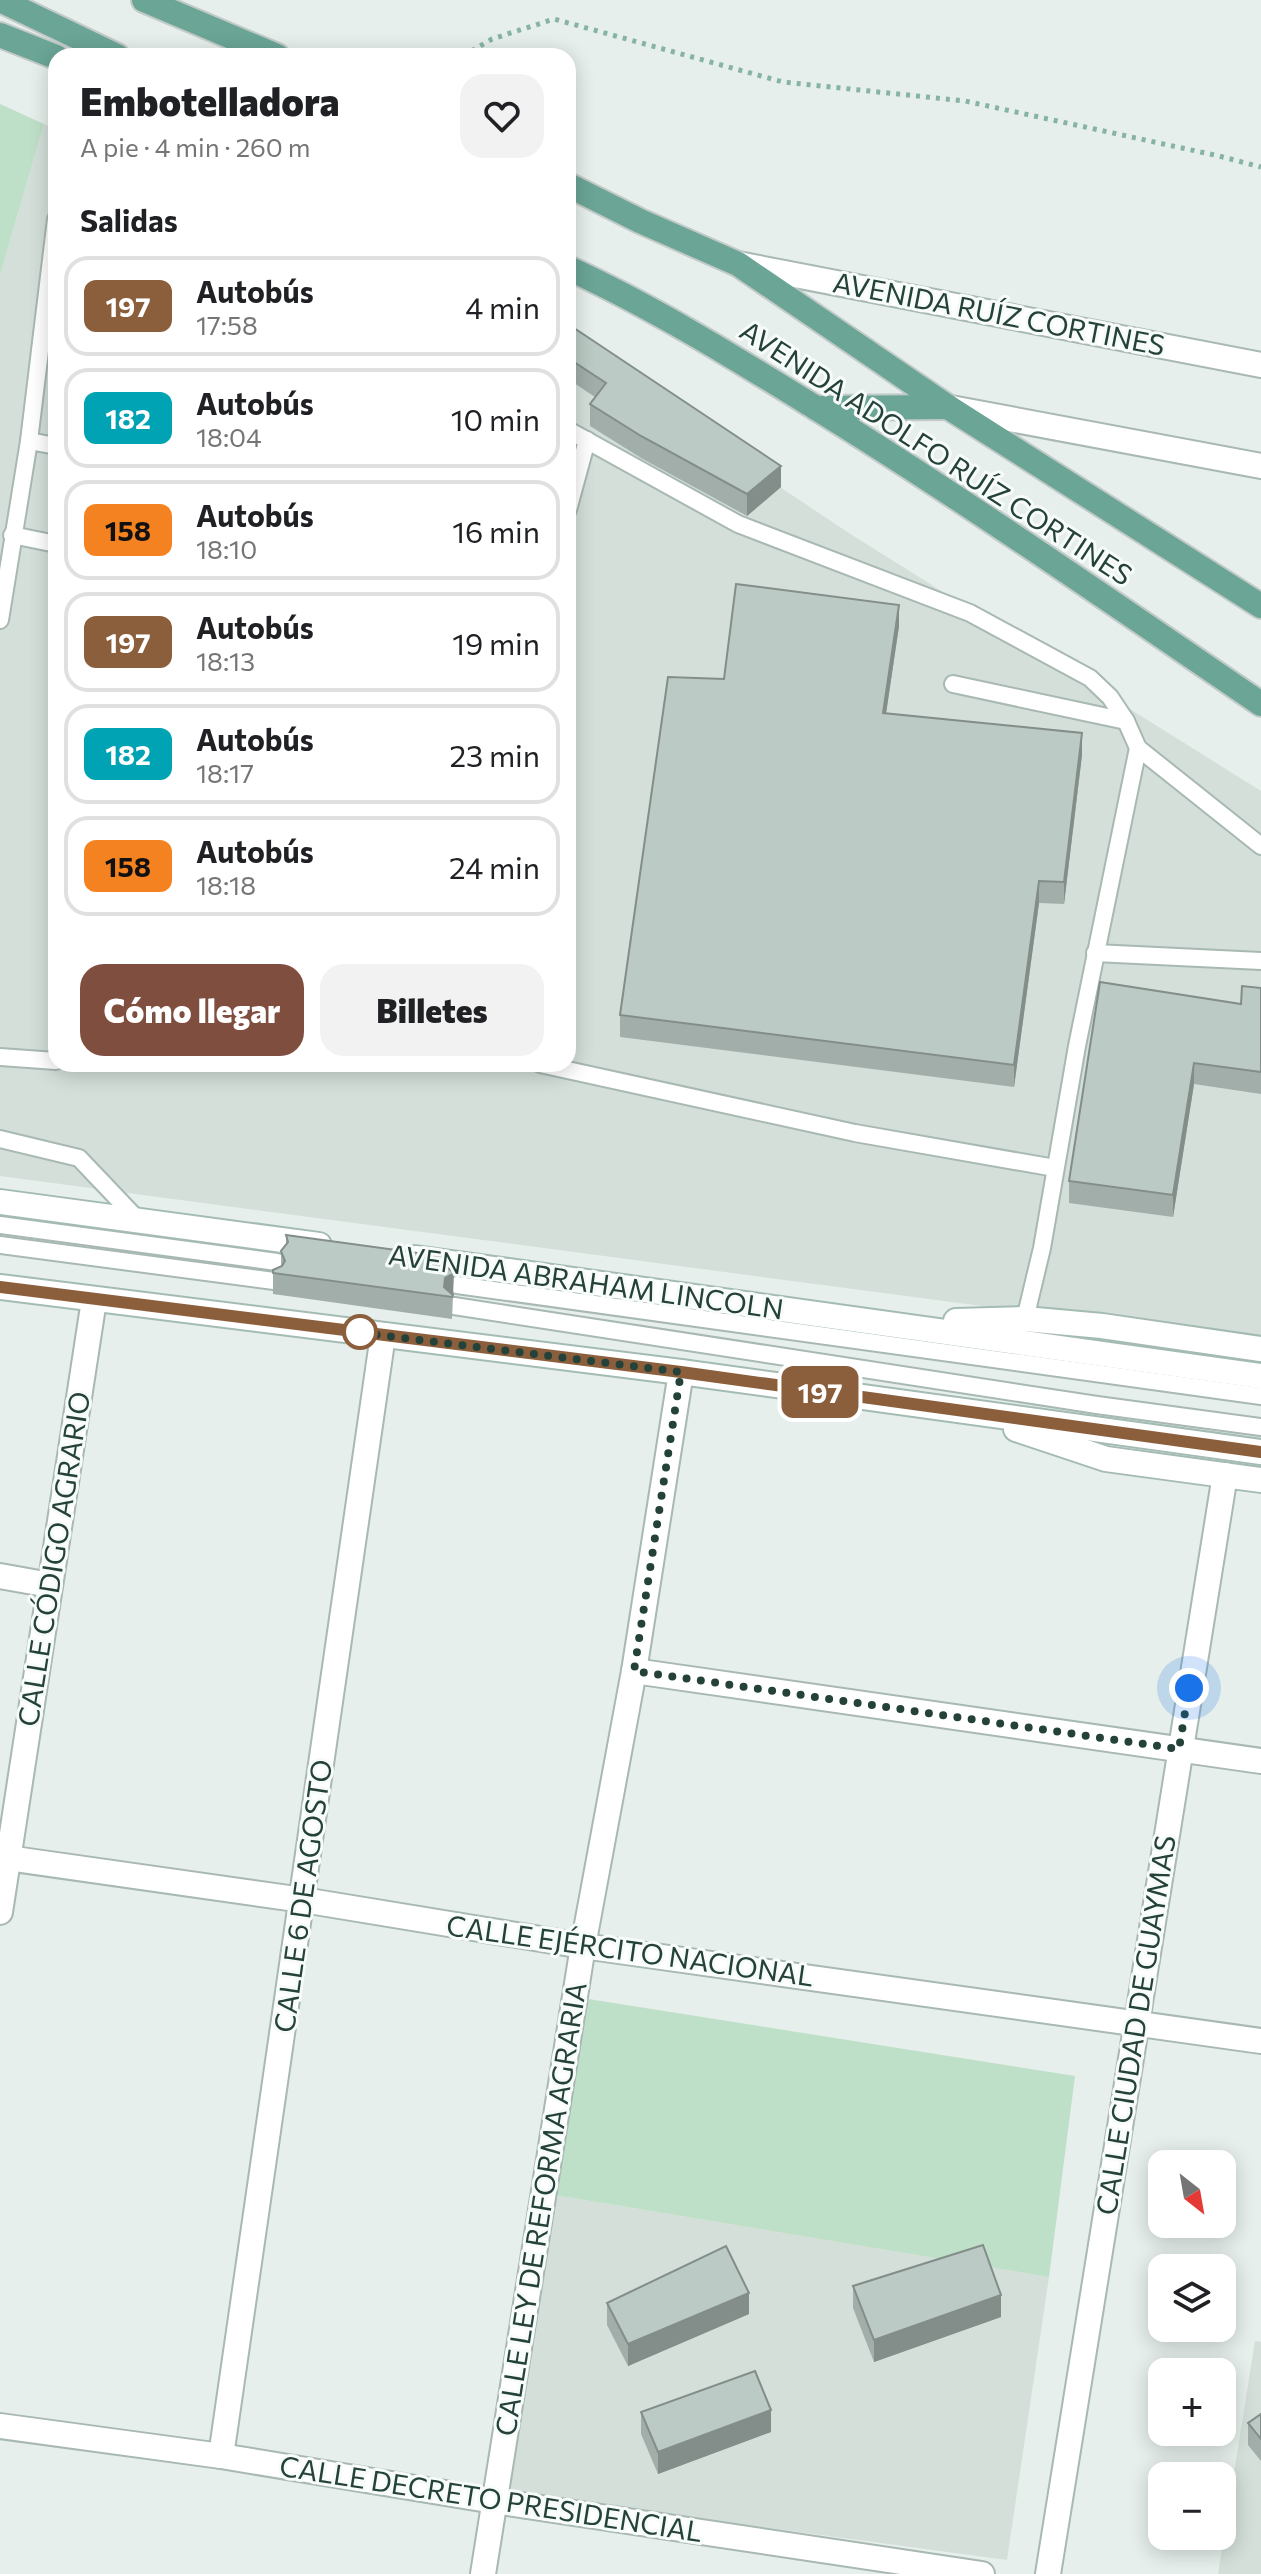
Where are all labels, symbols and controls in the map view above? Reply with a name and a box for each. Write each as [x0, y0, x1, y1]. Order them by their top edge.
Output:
button: heart [460, 74, 544, 158]
text: Embotelladora [80, 77, 339, 124]
text: A pie · 4 min · 260 m [80, 131, 310, 162]
text: Salidas [80, 201, 178, 238]
street label: AVENIDA RUÍZ CORTINES [830, 264, 1168, 362]
text: Autobús [196, 272, 314, 309]
text: 4 min [465, 288, 540, 325]
text: 197 [105, 289, 151, 323]
text: 17:58 [196, 309, 258, 340]
street label: AVENIDA ADOLFO RUÍZ CORTINES [734, 313, 1139, 592]
text: Autobús [196, 384, 314, 421]
text: 10 min [451, 400, 540, 437]
text: 182 [105, 401, 151, 435]
text: 18:04 [196, 421, 262, 452]
text: Autobús [196, 496, 314, 533]
text: 16 min [452, 512, 540, 549]
text: 158 [105, 513, 151, 547]
text: 18:10 [196, 533, 257, 564]
text: Autobús [196, 608, 314, 645]
text: 19 min [452, 624, 540, 661]
text: 197 [105, 625, 151, 659]
text: 18:13 [196, 645, 255, 676]
text: Autobús [196, 720, 314, 757]
text: 23 min [449, 736, 540, 773]
text: 182 [105, 737, 151, 771]
text: 18:17 [196, 757, 254, 788]
text: Autobús [196, 832, 314, 869]
text: 24 min [449, 848, 540, 885]
text: 158 [105, 849, 151, 883]
text: 18:18 [196, 869, 256, 900]
button: Cómo llegar [80, 964, 304, 1056]
button: Billetes [320, 964, 544, 1056]
street label: AVENIDA ABRAHAM LINCOLN [386, 1236, 786, 1326]
unlabelled marker [343, 1315, 377, 1349]
line badge: 197 [774, 1366, 866, 1418]
text: 197 [797, 1375, 843, 1409]
street label: CALLE CÓDIGO AGRARIO [10, 1389, 96, 1729]
your location [1169, 1668, 1209, 1708]
street label: CALLE 6 DE AGOSTO [266, 1757, 338, 2035]
street label: CALLE CIUDAD DE GUAYMAS [1088, 1833, 1182, 2217]
street label: CALLE EJÉRCITO NACIONAL [444, 1907, 816, 1993]
street label: CALLE LEY DE REFORMA AGRARIA [487, 1980, 593, 2438]
north arrow [1148, 2150, 1236, 2238]
map controls [1148, 2150, 1236, 2550]
button: layers [1148, 2254, 1236, 2342]
button: + [1148, 2358, 1236, 2446]
street label: CALLE DECRETO PRESIDENCIAL [277, 2448, 705, 2548]
button: − [1148, 2462, 1236, 2550]

